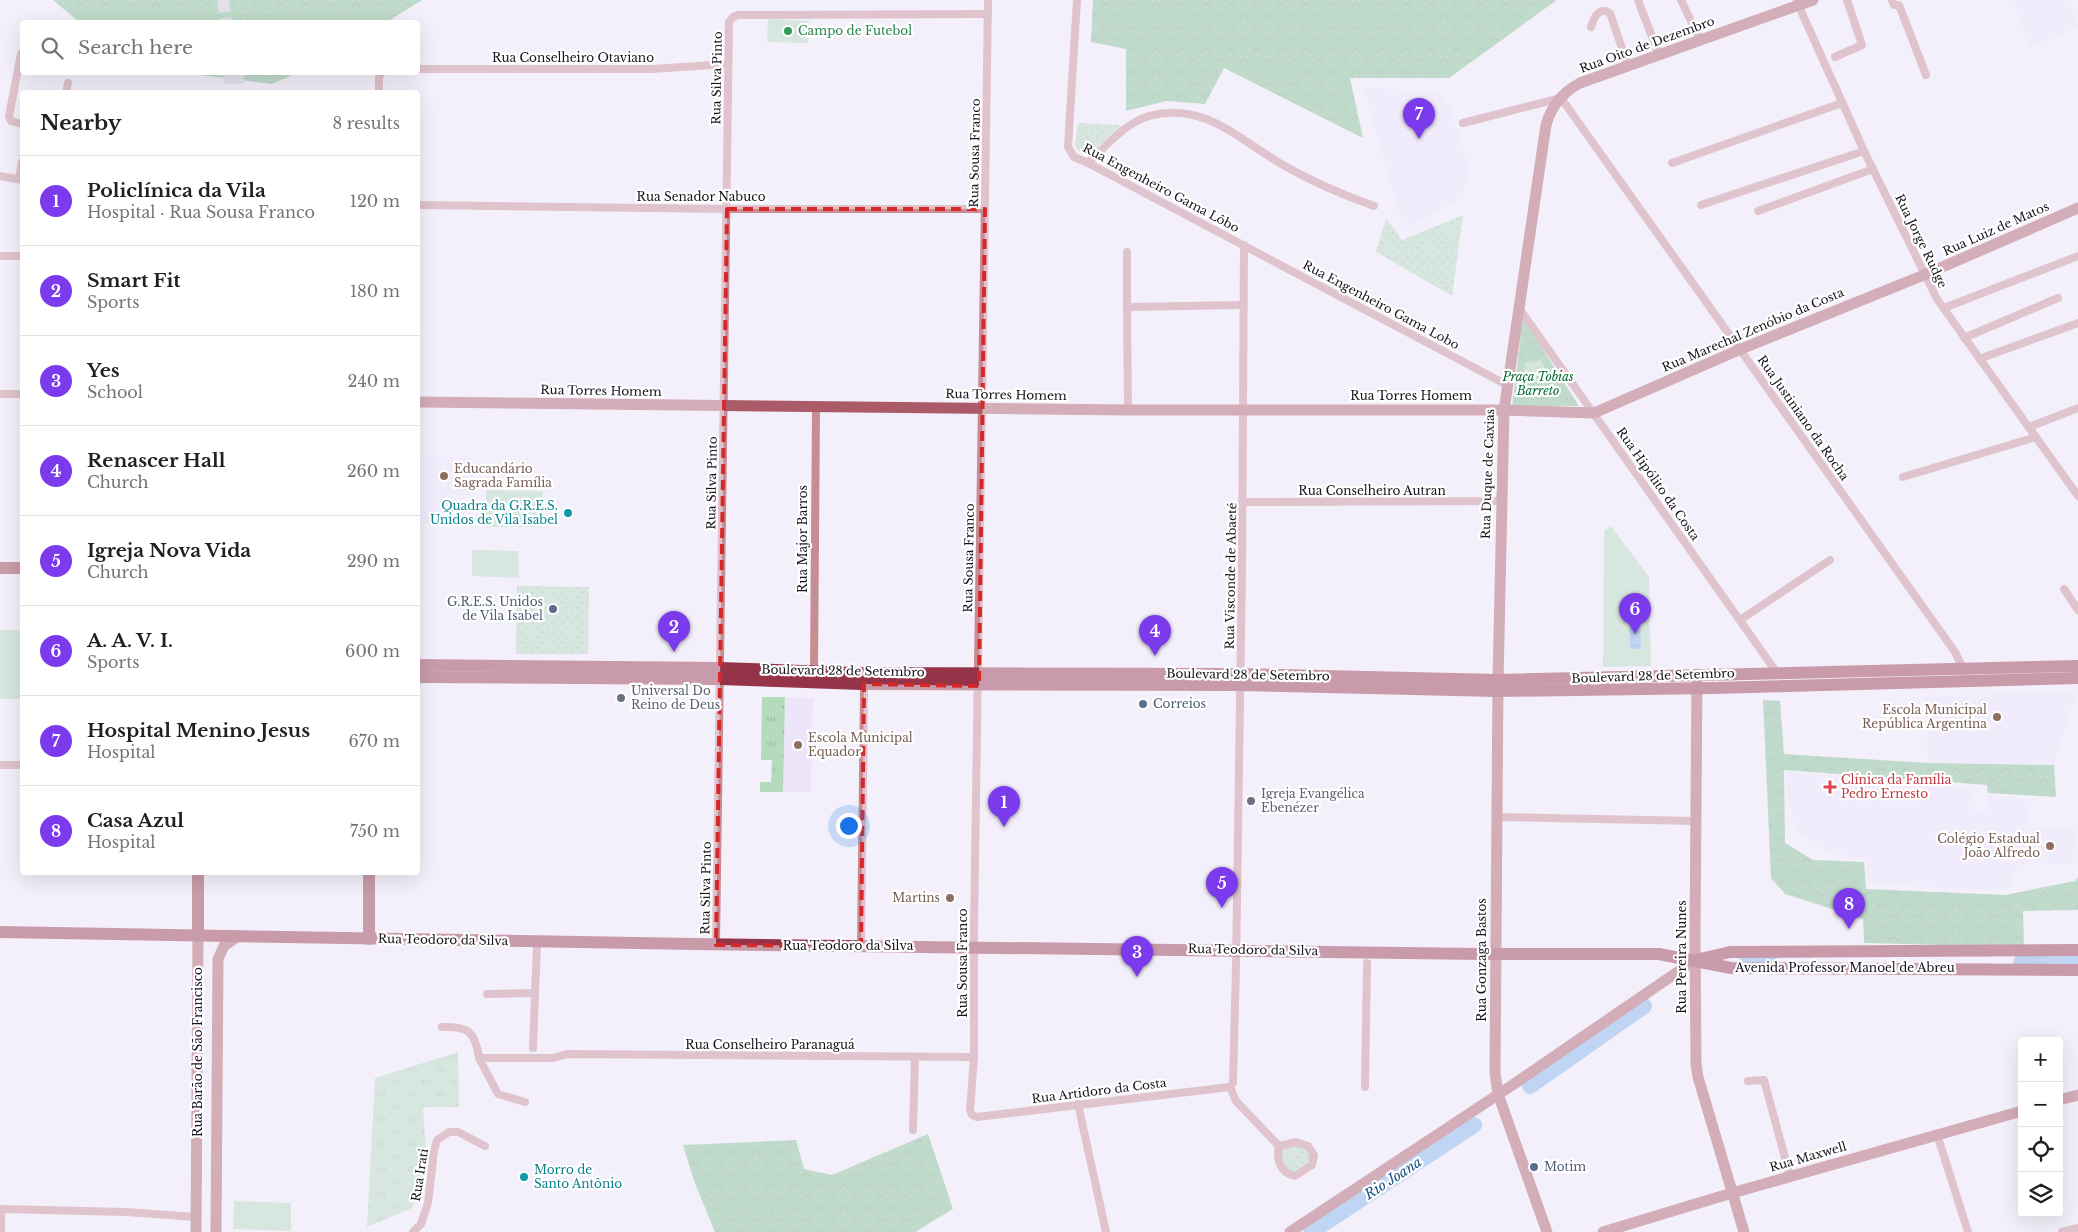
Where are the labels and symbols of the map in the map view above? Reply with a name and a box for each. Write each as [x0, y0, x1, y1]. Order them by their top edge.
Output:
street label: Rua Oito de Dezembro [1577, 13, 1716, 76]
place label: Campo de Futebol [798, 23, 912, 38]
marker: Campo de Futebol [782, 25, 794, 37]
street label: Rua Silva Pinto [708, 31, 725, 125]
street label: Rua Conselheiro Otaviano [492, 50, 654, 65]
street label: Rua Sousa Franco [966, 98, 983, 208]
pin: 7 [1403, 98, 1435, 139]
street label: Rua Engenheiro Gama Lôbo [1080, 140, 1242, 235]
street label: Rua Senador Nabuco [637, 189, 766, 204]
street label: Rua Jorge Rudge [1892, 191, 1951, 290]
street label: Rua Luiz de Matos [1940, 198, 2051, 259]
street label: Rua Engenheiro Gama Lobo [1300, 257, 1462, 352]
street label: Rua Marechal Zenóbio da Costa [1660, 284, 1846, 375]
street label: Rua Justiniano da Rocha [1754, 352, 1853, 483]
park label: Praça Tobias Barreto [1501, 369, 1574, 398]
street label: Rua Torres Homem [540, 382, 662, 399]
street label: Rua Torres Homem [945, 386, 1067, 403]
street label: Rua Torres Homem [1350, 388, 1472, 403]
street label: Rua Duque de Caxias [1478, 409, 1497, 539]
street label: Rua Hipólito da Costa [1614, 424, 1703, 543]
street label: Rua Silva Pinto [703, 436, 720, 530]
place label: Educandário Sagrada Família [454, 461, 552, 490]
marker: Educandário Sagrada Família [438, 470, 450, 482]
street label: Rua Conselheiro Autran [1298, 483, 1446, 498]
street label: Rua Major Barros [795, 485, 810, 593]
place label: Quadra da G.R.E.S. Unidos de Vila Isabel [430, 498, 558, 527]
street label: Rua Visconde de Abaeté [1222, 502, 1239, 649]
street label: Rua Sousa Franco [960, 503, 977, 613]
marker: Quadra da G.R.E.S. Unidos de Vila Isabel [562, 507, 574, 519]
pin: 6 [1619, 593, 1651, 634]
place label: G.R.E.S. Unidos de Vila Isabel [447, 594, 543, 623]
marker: G.R.E.S. Unidos de Vila Isabel [547, 603, 559, 615]
pin: 2 [658, 611, 690, 652]
pin: 4 [1139, 615, 1171, 656]
street label: Boulevard 28 de Setembro [761, 662, 925, 679]
street label: Boulevard 28 de Setembro [1571, 665, 1735, 686]
street label: Boulevard 28 de Setembro [1166, 666, 1330, 683]
place label: Universal Do Reino de Deus [631, 683, 720, 712]
marker: Universal Do Reino de Deus [615, 692, 627, 704]
place label: Correios [1153, 696, 1206, 711]
marker: Correios [1137, 698, 1149, 710]
place label: Escola Municipal República Argentina [1862, 702, 1987, 731]
marker: Escola Municipal República Argentina [1991, 711, 2003, 723]
place label: Escola Municipal Equador [808, 730, 913, 759]
marker: Escola Municipal Equador [792, 739, 804, 751]
place label: Clínica da Família Pedro Ernesto [1841, 772, 1952, 801]
marker: Clínica da Família Pedro Ernesto [1823, 780, 1837, 794]
pin: 1 [988, 786, 1020, 827]
place label: Igreja Evangélica Ebenézer [1261, 786, 1365, 815]
marker: Igreja Evangélica Ebenézer [1245, 795, 1257, 807]
your location [836, 813, 862, 839]
place label: Colégio Estadual João Alfredo [1937, 831, 2040, 860]
marker: Colégio Estadual João Alfredo [2044, 840, 2056, 852]
street label: Rua Silva Pinto [697, 841, 714, 935]
pin: 5 [1206, 867, 1238, 908]
pin: 8 [1833, 888, 1865, 929]
place label: Martins [892, 890, 940, 905]
marker: Martins [944, 892, 956, 904]
street label: Rua Gonzaga Bastos [1474, 898, 1489, 1022]
street label: Rua Pereira Nunes [1674, 900, 1689, 1014]
street label: Rua Sousa Franco [955, 908, 970, 1018]
street label: Rua Teodoro da Silva [378, 931, 509, 948]
pin: 3 [1121, 936, 1153, 977]
street label: Rua Teodoro da Silva [783, 938, 914, 953]
street label: Rua Teodoro da Silva [1188, 941, 1319, 958]
street label: Avenida Professor Manoel de Abreu [1734, 960, 1955, 975]
street label: Rua Barão de São Francisco [190, 967, 205, 1137]
street label: Rua Conselheiro Paranaguá [685, 1037, 855, 1052]
street label: Rua Artidoro da Costa [1031, 1075, 1167, 1106]
street label: Rua Maxwell [1768, 1138, 1848, 1175]
street label: Rua Irati [408, 1147, 431, 1202]
water label: Rio Joana [1360, 1153, 1425, 1204]
place label: Motim [1544, 1159, 1586, 1174]
marker: Motim [1528, 1161, 1540, 1173]
place label: Morro de Santo Antônio [534, 1162, 622, 1191]
marker: Morro de Santo Antônio [518, 1171, 530, 1183]

